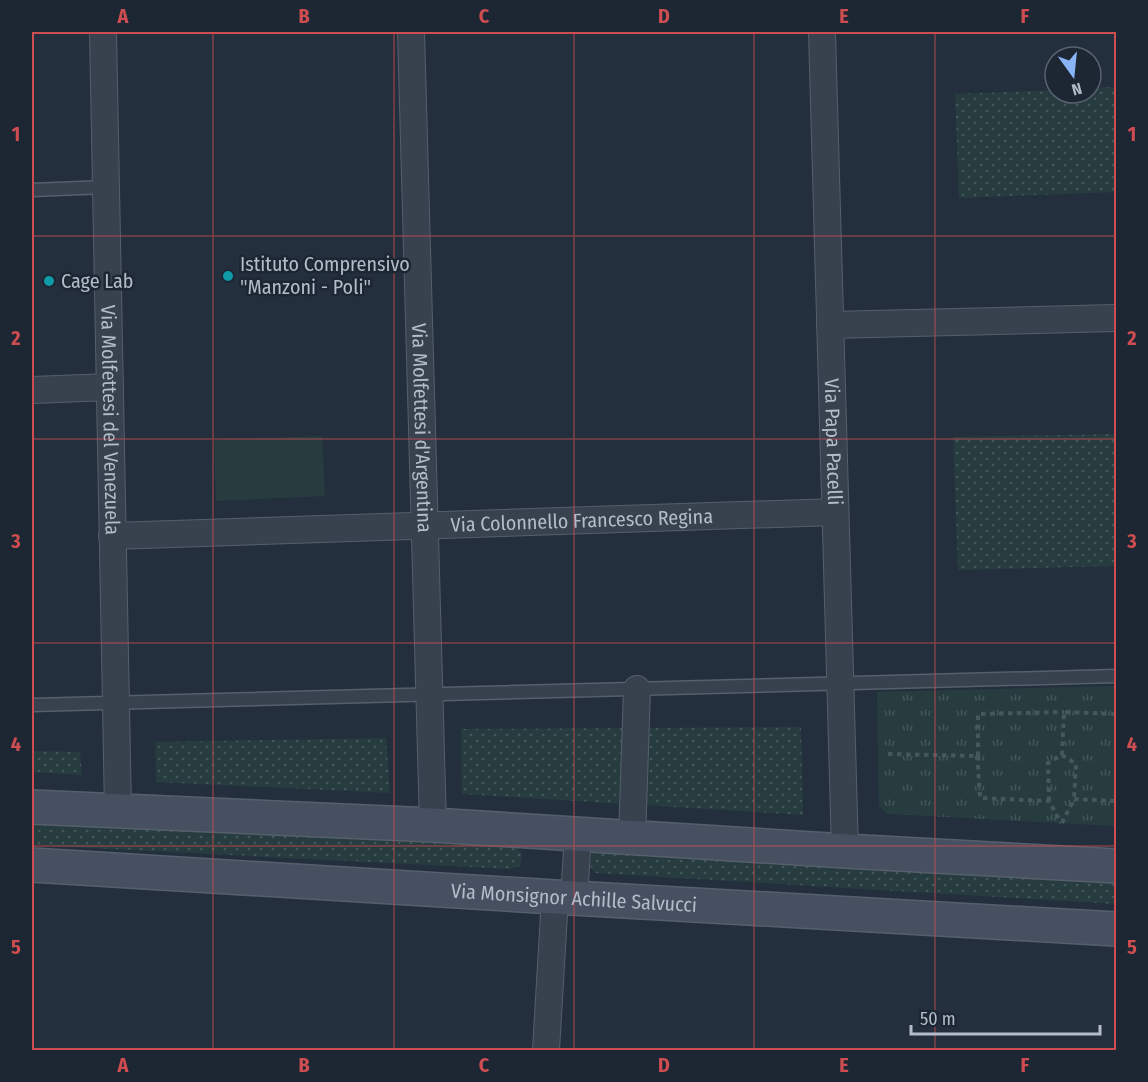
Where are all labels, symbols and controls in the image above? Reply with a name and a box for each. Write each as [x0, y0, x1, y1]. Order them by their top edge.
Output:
text: A [117, 4, 130, 28]
text: B [298, 4, 310, 28]
text: C [479, 4, 490, 28]
text: D [658, 4, 670, 28]
text: E [839, 4, 849, 28]
text: F [1021, 4, 1030, 28]
north arrow [1043, 45, 1103, 105]
text: N [1070, 79, 1084, 99]
text: 1 [12, 122, 20, 146]
text: 1 [1128, 122, 1136, 146]
place label: Istituto Comprensivo "Manzoni - Poli" [240, 252, 410, 299]
place label: Cage Lab [61, 269, 133, 293]
marker: Istituto Comprensivo "Manzoni - Poli" [221, 269, 235, 283]
marker: Cage Lab [42, 274, 56, 288]
street label: Via Molfettesi del Venezuela [96, 305, 125, 535]
street label: Via Molfettesi d'Argentina [407, 323, 437, 533]
text: 2 [10, 326, 21, 350]
text: 2 [1126, 326, 1137, 350]
street label: Via Papa Pacelli [820, 378, 847, 506]
street label: Via Colonnello Francesco Regina [450, 504, 713, 537]
text: 3 [10, 529, 21, 553]
text: 3 [1126, 529, 1137, 553]
text: 4 [11, 732, 21, 756]
text: 4 [1127, 732, 1137, 756]
street label: Via Monsignor Achille Salvucci [450, 879, 698, 917]
text: 5 [11, 935, 21, 959]
text: 5 [1127, 935, 1137, 959]
scale bar [911, 998, 1100, 1036]
text: 50 m [920, 1008, 956, 1030]
text: A [117, 1053, 130, 1077]
text: B [298, 1053, 310, 1077]
text: C [479, 1053, 490, 1077]
text: D [658, 1053, 670, 1077]
text: E [839, 1053, 849, 1077]
text: F [1021, 1053, 1030, 1077]

